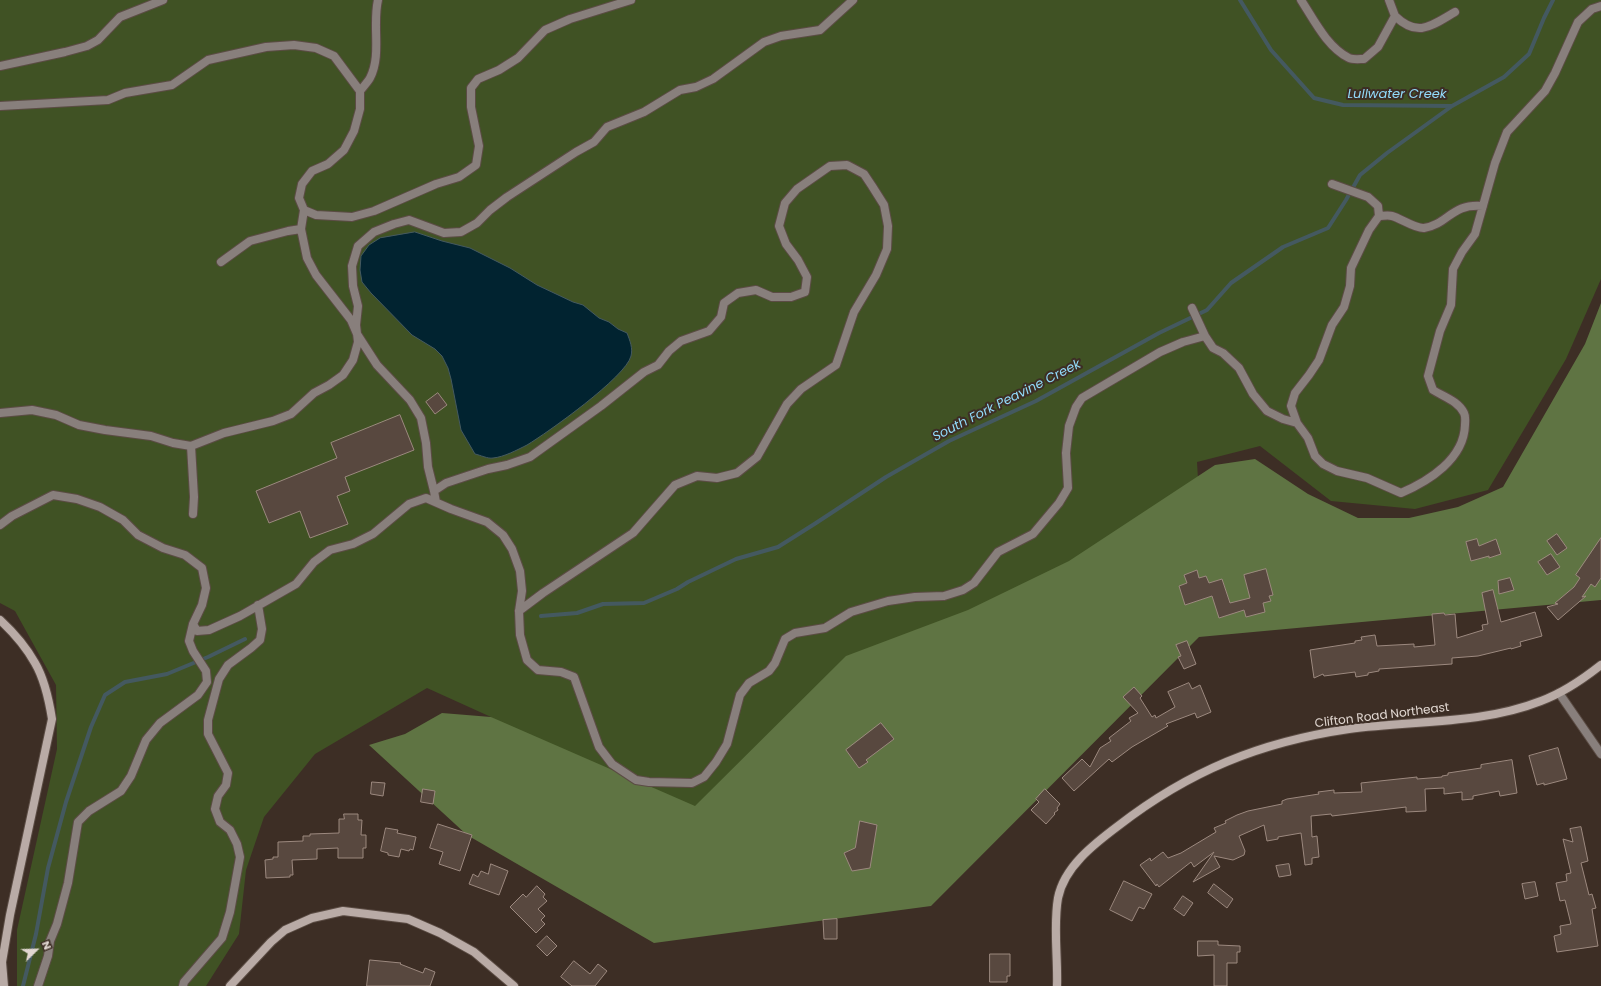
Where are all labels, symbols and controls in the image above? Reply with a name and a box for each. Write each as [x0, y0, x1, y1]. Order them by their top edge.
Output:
water label: Lullwater Creek [1348, 87, 1446, 103]
water label: South Fork Peavine Creek [930, 357, 1084, 445]
street label: Clifton Road Northeast [1314, 701, 1450, 731]
north arrow [16, 930, 56, 970]
text: N [38, 938, 56, 952]

